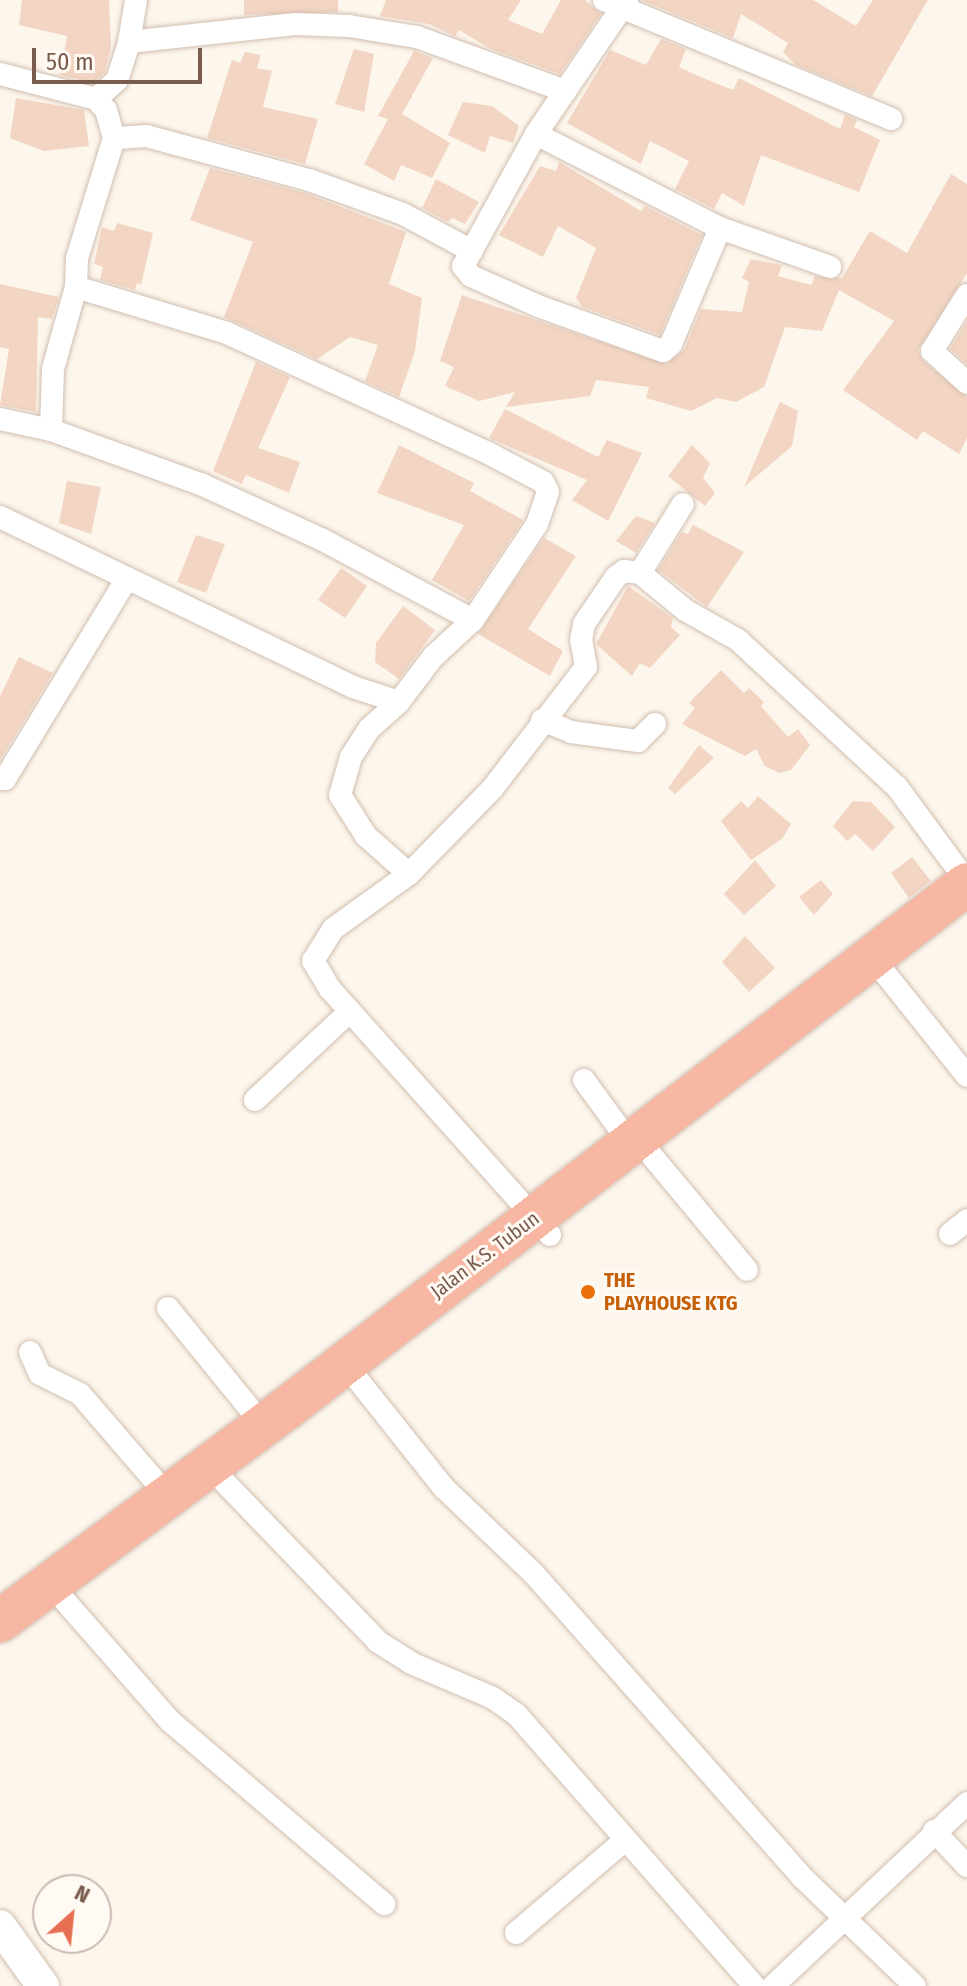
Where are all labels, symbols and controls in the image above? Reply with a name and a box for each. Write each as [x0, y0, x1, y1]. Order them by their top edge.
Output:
scale bar [36, 32, 206, 82]
text: 50 m [46, 48, 94, 76]
street label: Jalan K.S. Tubun [426, 1206, 544, 1304]
place label: THE PLAYHOUSE KTG [604, 1268, 738, 1315]
marker: THE PLAYHOUSE KTG [579, 1283, 597, 1301]
north arrow [32, 1874, 112, 1954]
text: N [70, 1879, 94, 1909]

